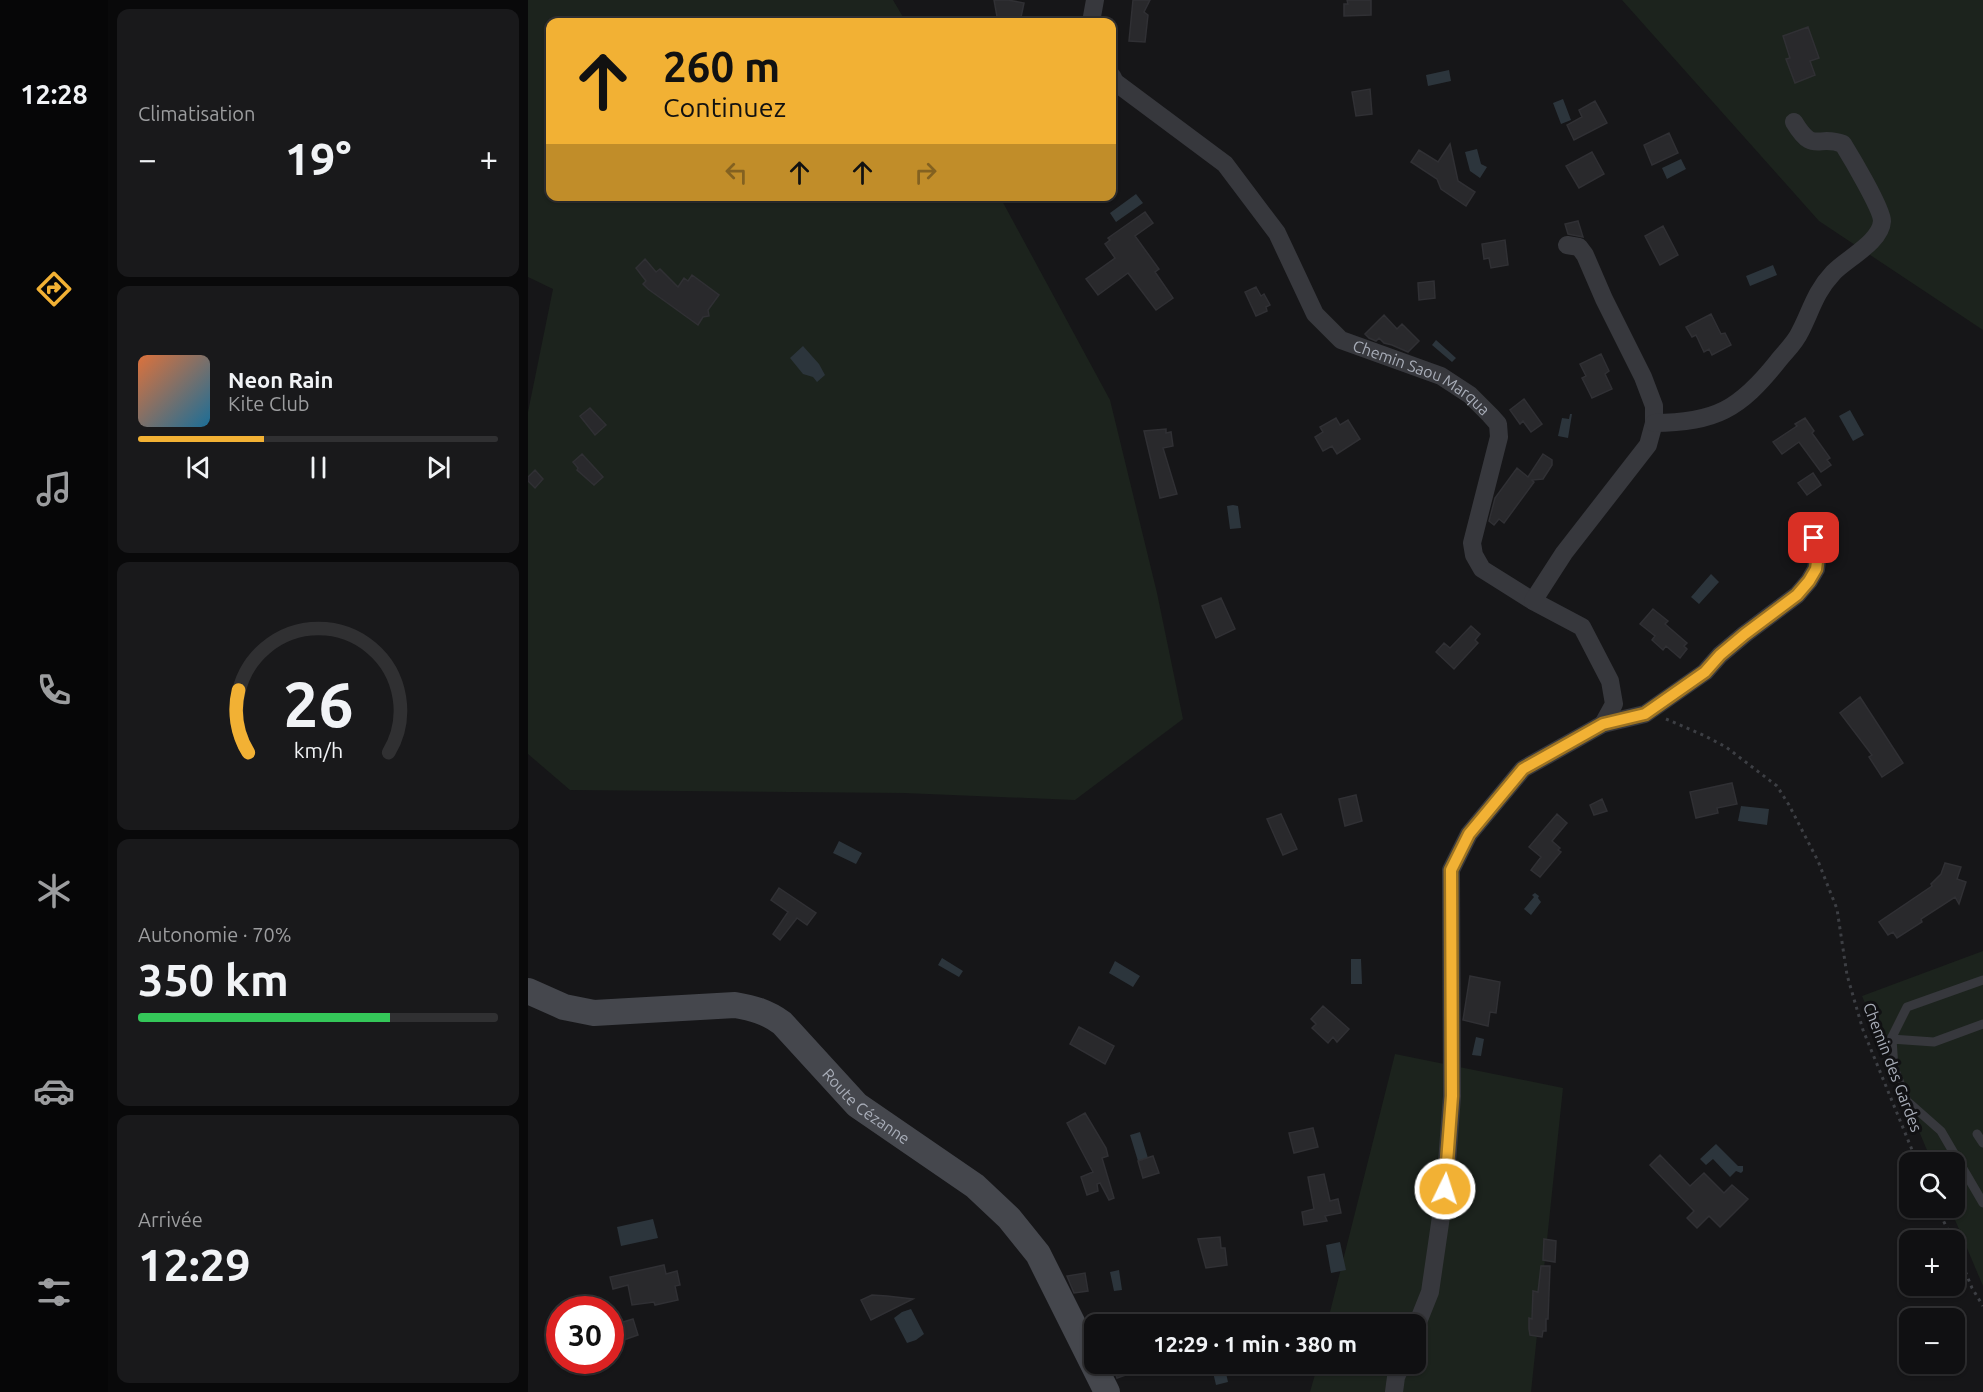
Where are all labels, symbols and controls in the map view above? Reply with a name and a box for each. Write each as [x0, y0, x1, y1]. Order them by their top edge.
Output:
icon: ahead [564, 42, 642, 120]
text: 260 m [663, 43, 780, 90]
text: 12:28 [20, 79, 88, 109]
text: Continuez [663, 92, 786, 122]
text: Climatisation [138, 102, 255, 125]
text: 19° [285, 133, 351, 184]
text: − [138, 140, 157, 177]
text: + [479, 140, 498, 177]
icon: left [720, 156, 753, 189]
icon: ahead [783, 156, 816, 189]
icon: ahead [846, 156, 879, 189]
icon: right [909, 156, 942, 189]
icon: directions [33, 268, 75, 310]
street label: Chemin Saou Marqua [1351, 336, 1494, 419]
text: Neon Rain [228, 367, 333, 392]
text: Kite Club [228, 392, 310, 415]
icon: previous [182, 451, 215, 484]
icon: pause [302, 451, 335, 484]
icon: next [422, 451, 455, 484]
icon: music [33, 468, 75, 510]
pin [1788, 512, 1839, 563]
icon: arrive [1797, 521, 1830, 554]
icon: phone [33, 669, 75, 711]
text: 26 [283, 669, 353, 739]
text: km/h [293, 738, 343, 762]
icon: climate [33, 870, 75, 912]
text: Autonomie · 70% [138, 923, 292, 946]
text: 350 km [138, 954, 289, 1005]
street label: Chemin des Gardes [1860, 1000, 1926, 1134]
street label: Route Cézanne [819, 1065, 913, 1148]
icon: car [33, 1070, 75, 1112]
map controls [1899, 1152, 1965, 1374]
button: search [1899, 1152, 1965, 1218]
position arrow [1413, 1157, 1477, 1221]
text: Arrivée [138, 1208, 203, 1231]
button: + [1899, 1230, 1965, 1296]
text: 12:29 [138, 1239, 251, 1290]
icon: filters [33, 1271, 75, 1313]
speed limit sign: 30 [546, 1296, 624, 1374]
button: − [1899, 1308, 1965, 1374]
text: 12:29 · 1 min · 380 m [1153, 1331, 1357, 1356]

